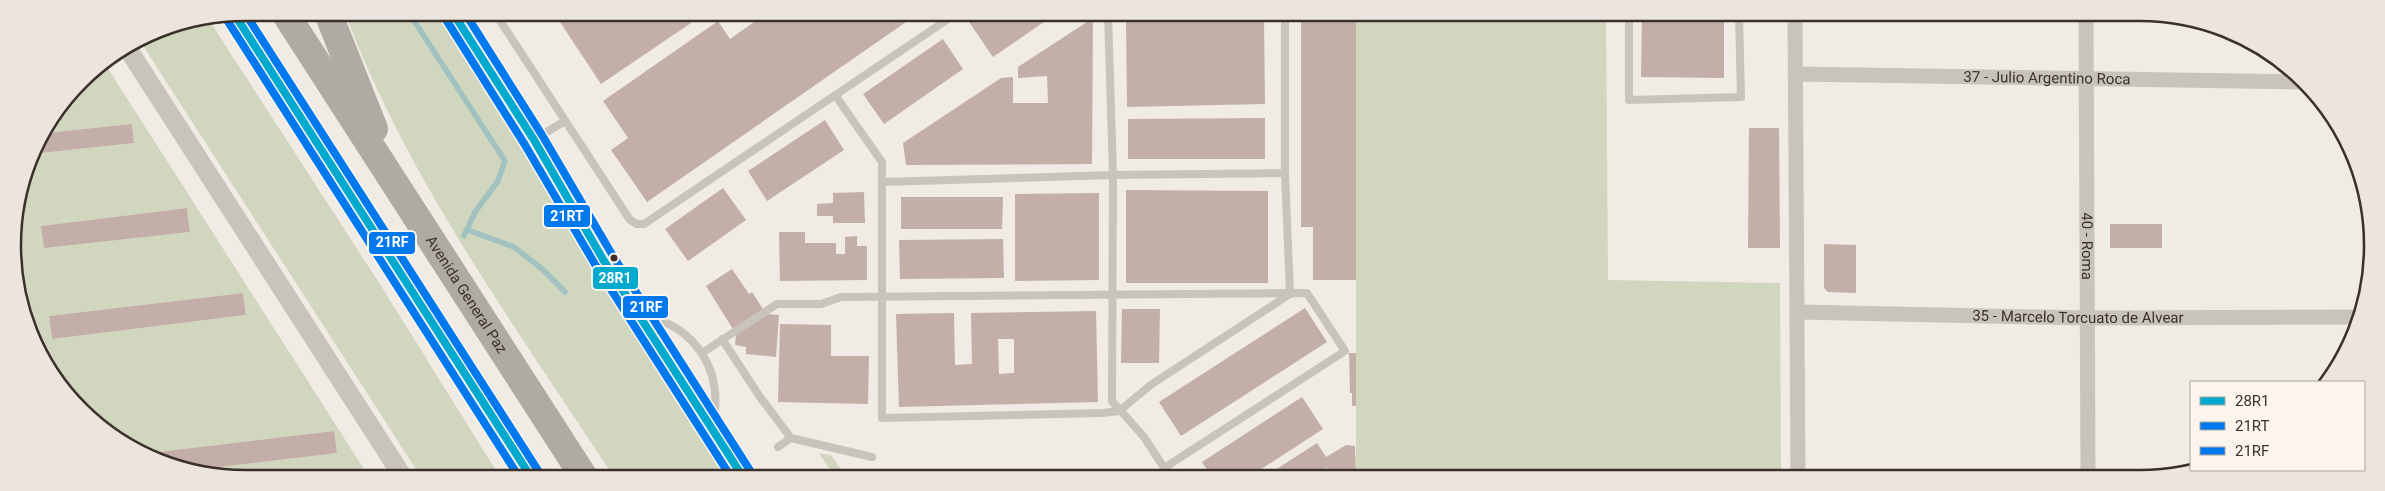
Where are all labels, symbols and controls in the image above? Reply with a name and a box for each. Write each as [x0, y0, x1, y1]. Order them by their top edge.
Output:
street label: 37 - Julio Argentino Roca [1963, 68, 2131, 88]
line badge: 21RT [543, 204, 591, 228]
text: 21RT [550, 208, 584, 224]
street label: 40 - Roma [2078, 212, 2096, 280]
line badge: 21RF [368, 231, 416, 255]
street label: Avenida General Paz [422, 232, 511, 357]
text: 21RF [376, 234, 409, 250]
unlabelled marker [609, 253, 619, 263]
line badge: 28R1 [592, 266, 639, 290]
text: 28R1 [598, 270, 632, 286]
line badge: 21RF [622, 295, 669, 319]
text: 21RF [630, 299, 663, 315]
street label: 35 - Marcelo Torcuato de Alvear [1972, 307, 2184, 327]
legend [2190, 381, 2365, 471]
text: 28R1 [2235, 392, 2270, 410]
text: 21RT [2235, 417, 2270, 435]
text: 21RF [2235, 442, 2269, 460]

